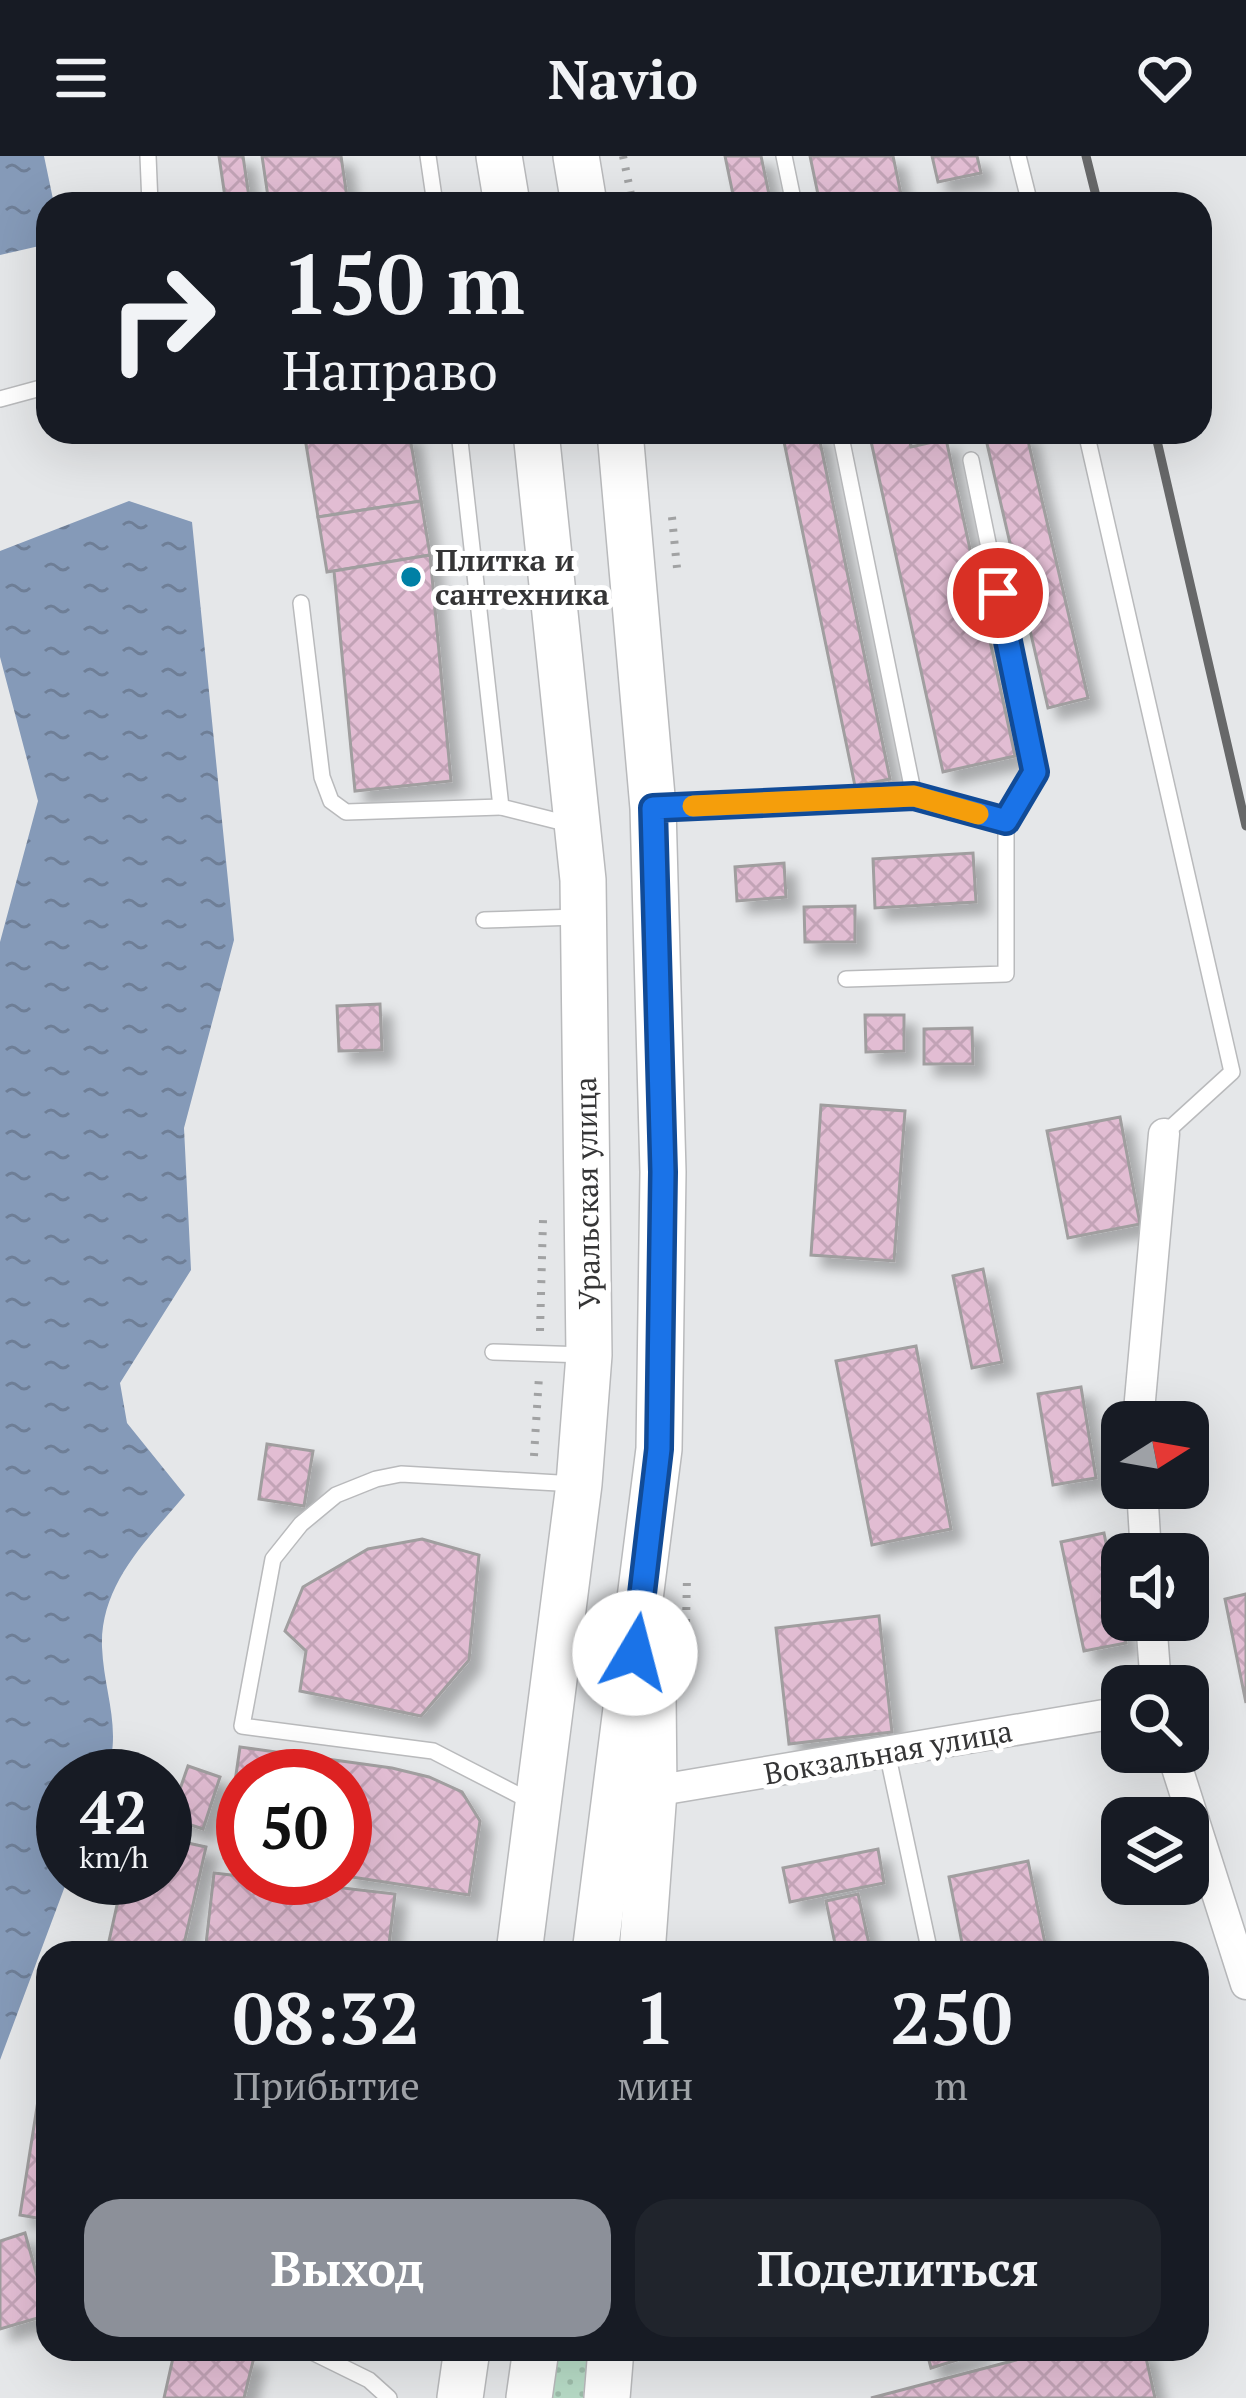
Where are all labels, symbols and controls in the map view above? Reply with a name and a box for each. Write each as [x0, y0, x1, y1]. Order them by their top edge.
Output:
text: Navio [548, 43, 698, 114]
icon: menu [48, 45, 114, 111]
icon: heart [1132, 45, 1198, 111]
text: 150 m [282, 227, 525, 338]
icon: right [84, 240, 240, 396]
text: Направо [282, 334, 498, 405]
place label: Плитка и сантехника [435, 540, 609, 614]
pin [947, 542, 1049, 644]
icon: arrive [965, 560, 1031, 626]
marker: Плитка и сантехника [398, 564, 424, 590]
street label: Уральская улица [565, 1076, 609, 1310]
north arrow [1101, 1401, 1209, 1509]
map controls [1101, 1401, 1209, 1905]
button: sound [1101, 1533, 1209, 1641]
position arrow [572, 1590, 698, 1716]
button: search [1101, 1665, 1209, 1773]
street label: Вокзальная улица [761, 1710, 1015, 1794]
speed limit sign: 50 [216, 1749, 372, 1905]
text: 42 [80, 1772, 148, 1851]
button: layers [1101, 1797, 1209, 1905]
text: km/h [79, 1837, 149, 1877]
text: 08:32 [233, 1969, 420, 2065]
text: 1 [635, 1969, 676, 2065]
text: 250 [890, 1969, 1012, 2065]
text: Прибытие [233, 2059, 420, 2111]
text: мин [617, 2059, 693, 2111]
text: m [934, 2059, 968, 2111]
button: Выход [84, 2199, 611, 2337]
button: Поделиться [635, 2199, 1161, 2337]

